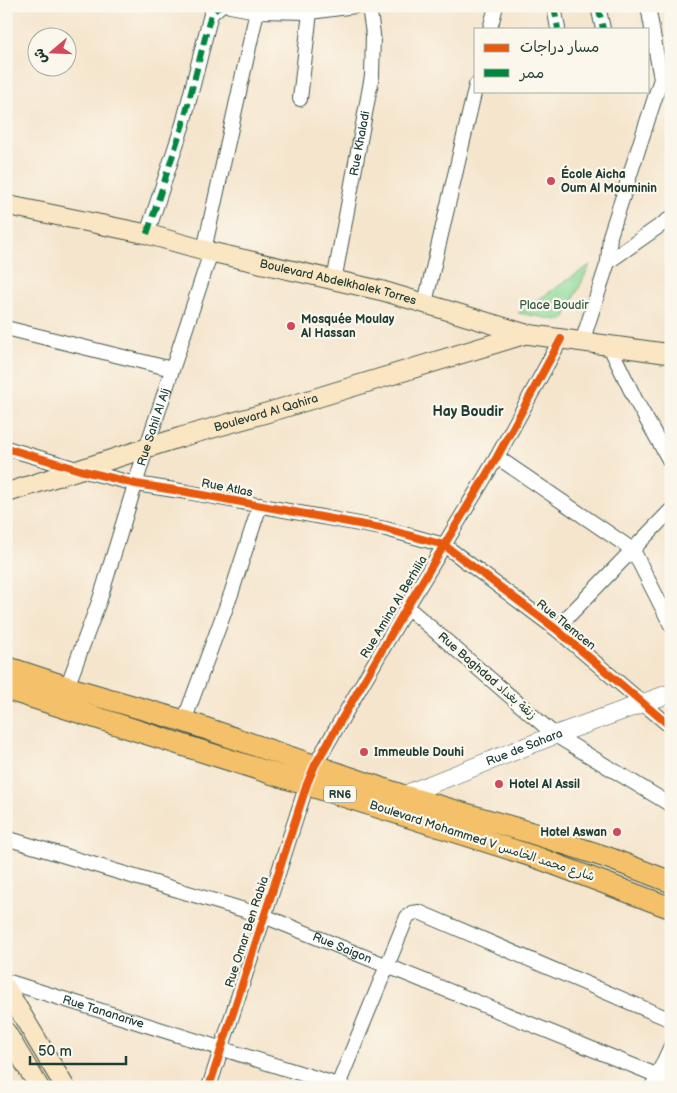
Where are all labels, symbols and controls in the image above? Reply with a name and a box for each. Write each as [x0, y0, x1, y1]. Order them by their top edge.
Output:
north arrow [28, 28, 78, 78]
legend [474, 28, 650, 92]
text: مسار دراجات [520, 38, 599, 57]
text: ش [30, 46, 51, 66]
text: ممر [518, 64, 544, 83]
street label: Rue Khaladi [346, 109, 373, 177]
place label: École Aicha Oum Al Mouminin [561, 165, 657, 196]
marker: École Aicha Oum Al Mouminin [545, 175, 557, 187]
street label: Boulevard Abdelkhalek Torres [258, 256, 418, 308]
park label: Place Boudir [519, 298, 589, 313]
place label: Mosquée Moulay Al Hassan [300, 312, 395, 341]
marker: Mosquée Moulay Al Hassan [285, 320, 297, 332]
street label: Rue Sahil Al Alj [134, 386, 173, 468]
street label: Boulevard Al Qahira [212, 390, 320, 435]
district label: Hay Boudir [432, 403, 504, 420]
street label: Rue Atlas [200, 476, 254, 500]
street label: Rue Amina Al Berhilia [357, 553, 431, 661]
street label: Rue Tlemcen [533, 597, 599, 654]
street label: Rue Baghdad زنقة بغداد [435, 629, 539, 723]
street label: Rue de Sahara [484, 725, 565, 769]
place label: Immeuble Douhi [374, 745, 464, 760]
marker: Immeuble Douhi [358, 746, 370, 758]
place label: Hotel Al Assil [509, 777, 580, 792]
marker: Hotel Al Assil [493, 778, 505, 790]
road number: RN6 [324, 786, 356, 802]
street label: Boulevard Mohammed V شارع محمد الخامس [367, 797, 596, 886]
place label: Hotel Aswan [540, 825, 607, 840]
marker: Hotel Aswan [611, 826, 623, 838]
street label: Rue Omar Ben Rabia [222, 874, 272, 989]
street label: Rue Saigon [310, 929, 374, 967]
street label: Rue Tananarive [61, 992, 146, 1031]
scale bar [30, 1033, 126, 1065]
text: 50 m [38, 1042, 72, 1061]

